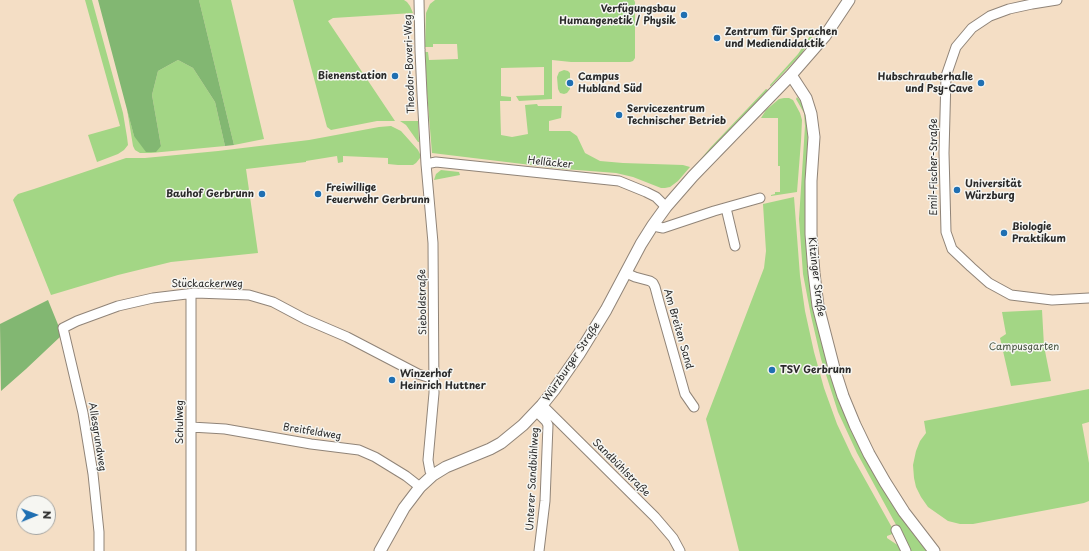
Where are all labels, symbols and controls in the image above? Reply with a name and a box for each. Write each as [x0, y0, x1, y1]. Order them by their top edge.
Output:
place label: Verfügungsbau Humangenetik / Physik [559, 3, 676, 26]
marker: Verfügungsbau Humangenetik / Physik [679, 10, 689, 20]
street label: Theodor-Boveri-Weg [402, 14, 418, 114]
place label: Zentrum für Sprachen und Mediendidaktik [725, 26, 837, 50]
marker: Zentrum für Sprachen und Mediendidaktik [712, 33, 722, 43]
place label: Bienenstation [318, 70, 387, 82]
marker: Bienenstation [390, 71, 400, 81]
place label: Campus Hubland Süd [578, 71, 642, 94]
place label: Hubschrauberhalle und Psy-Cave [878, 71, 973, 94]
marker: Campus Hubland Süd [565, 78, 575, 88]
marker: Hubschrauberhalle und Psy-Cave [976, 78, 986, 88]
place label: Servicezentrum Technischer Betrieb [627, 103, 726, 126]
marker: Servicezentrum Technischer Betrieb [614, 110, 624, 120]
street label: Emil-Fischer-Straße [928, 118, 940, 216]
street label: Helläcker [527, 155, 573, 171]
place label: Universität Würzburg [965, 178, 1022, 202]
place label: Freiwillige Feuerwehr Gerbrunn [326, 182, 430, 206]
marker: Universität Würzburg [952, 185, 962, 195]
place label: Bauhof Gerbrunn [166, 188, 254, 200]
marker: Bauhof Gerbrunn [257, 189, 267, 199]
marker: Freiwillige Feuerwehr Gerbrunn [313, 189, 323, 199]
place label: Biologie Praktikum [1012, 221, 1066, 244]
marker: Biologie Praktikum [999, 228, 1009, 238]
street label: Kitzinger Straße [805, 237, 827, 317]
street label: Sieboldstraße [416, 269, 430, 335]
street label: Stückackerweg [171, 278, 243, 290]
street label: Am Breiten Sand [661, 288, 695, 370]
street label: Würzburger Straße [541, 320, 603, 404]
park label: Campusgarten [989, 341, 1059, 353]
place label: TSV Gerbrunn [780, 364, 851, 376]
marker: TSV Gerbrunn [767, 365, 777, 375]
place label: Winzerhof Heinrich Huttner [400, 368, 486, 392]
marker: Winzerhof Heinrich Huttner [387, 375, 397, 385]
street label: Schulweg [174, 400, 186, 444]
street label: Allesgrundweg [86, 402, 108, 472]
street label: Breitfeldweg [282, 421, 342, 443]
street label: Unterer Sandbühlweg [524, 427, 542, 531]
street label: Sandbühlstraße [590, 437, 652, 499]
north arrow [16, 495, 56, 535]
text: N [39, 510, 56, 519]

